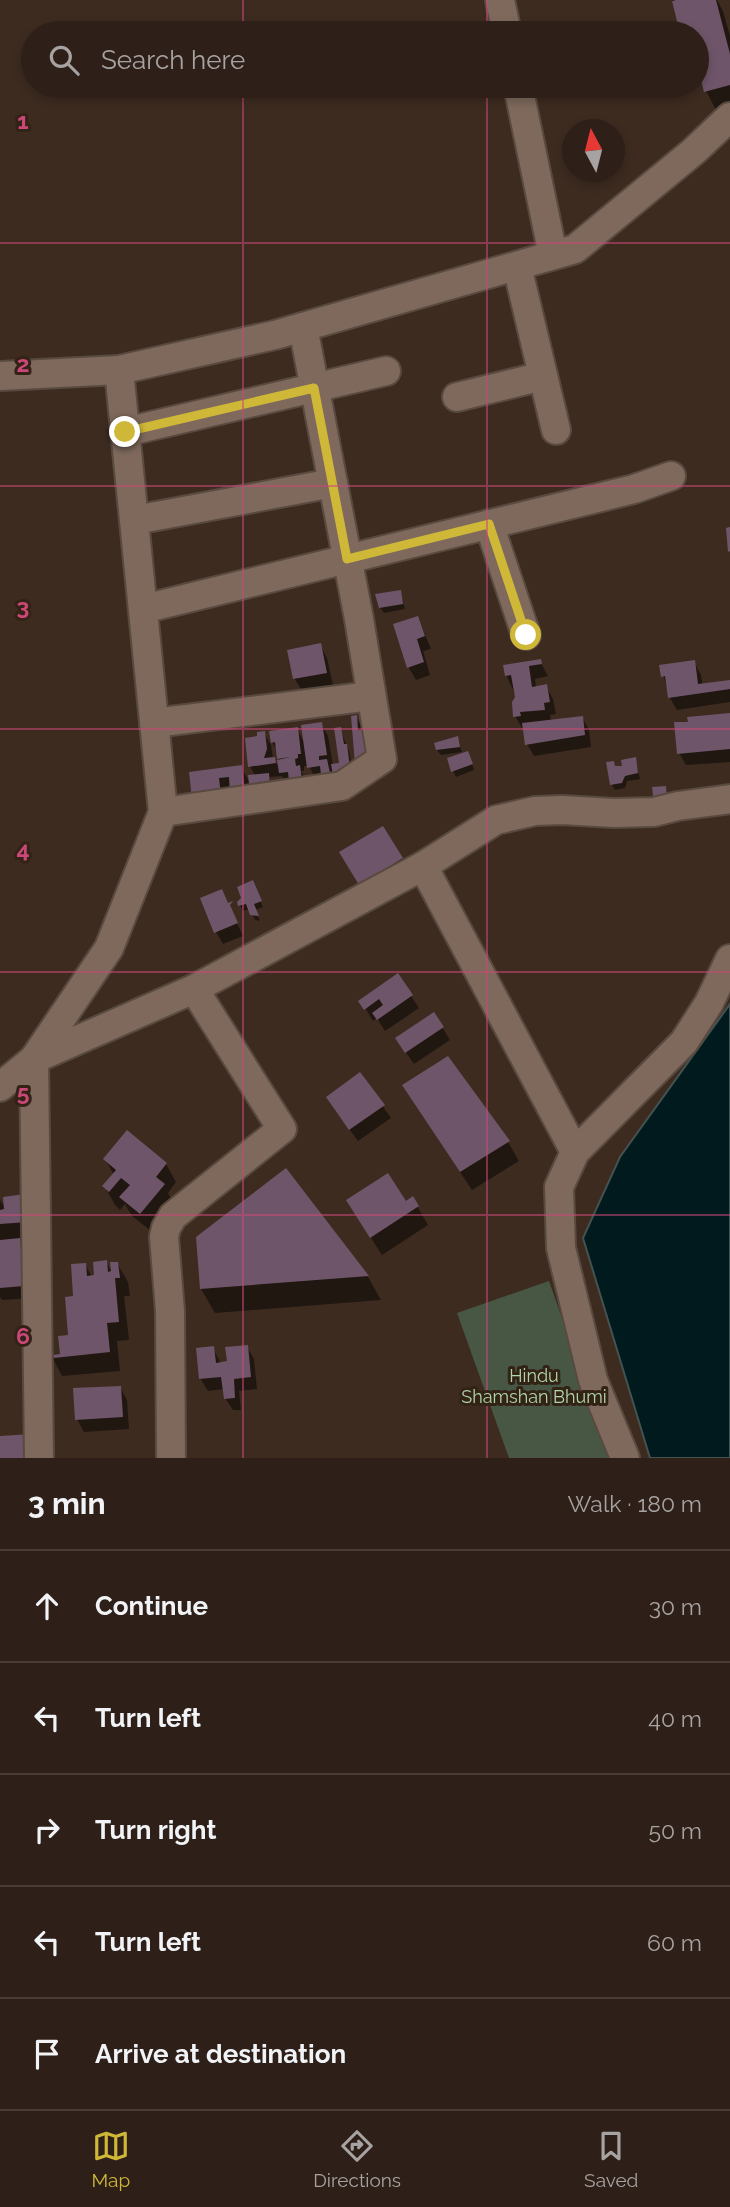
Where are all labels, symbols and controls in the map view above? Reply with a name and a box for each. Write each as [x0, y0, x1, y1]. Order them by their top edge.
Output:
search box [21, 21, 709, 98]
icon: search [45, 41, 83, 79]
text: Search here [101, 45, 245, 75]
text: 1 [17, 107, 29, 134]
north arrow [562, 119, 625, 182]
text: 2 [17, 350, 29, 377]
route end [109, 416, 140, 447]
text: 3 [17, 593, 29, 620]
route start [510, 619, 541, 650]
text: 4 [16, 836, 30, 863]
text: 5 [17, 1079, 30, 1106]
text: 6 [16, 1322, 30, 1349]
park label: Hindu Shamshan Bhumi [461, 1365, 607, 1407]
text: 3 min [28, 1486, 106, 1521]
text: Walk · 180 m [568, 1490, 702, 1517]
icon: ahead [28, 1587, 66, 1625]
text: Continue [95, 1591, 208, 1621]
text: 30 m [649, 1593, 702, 1620]
icon: left [28, 1699, 66, 1737]
text: Turn left [95, 1703, 201, 1733]
text: 40 m [648, 1705, 702, 1732]
icon: right [28, 1811, 66, 1849]
text: Turn right [95, 1815, 216, 1845]
text: 50 m [648, 1817, 702, 1844]
icon: left [28, 1923, 66, 1961]
text: Turn left [95, 1927, 201, 1957]
text: 60 m [647, 1929, 702, 1956]
icon: arrive [28, 2035, 66, 2073]
text: Arrive at destination [95, 2039, 346, 2069]
tab: Map [92, 2127, 130, 2191]
tab: Directions [313, 2127, 401, 2191]
tab: Saved [584, 2127, 638, 2191]

